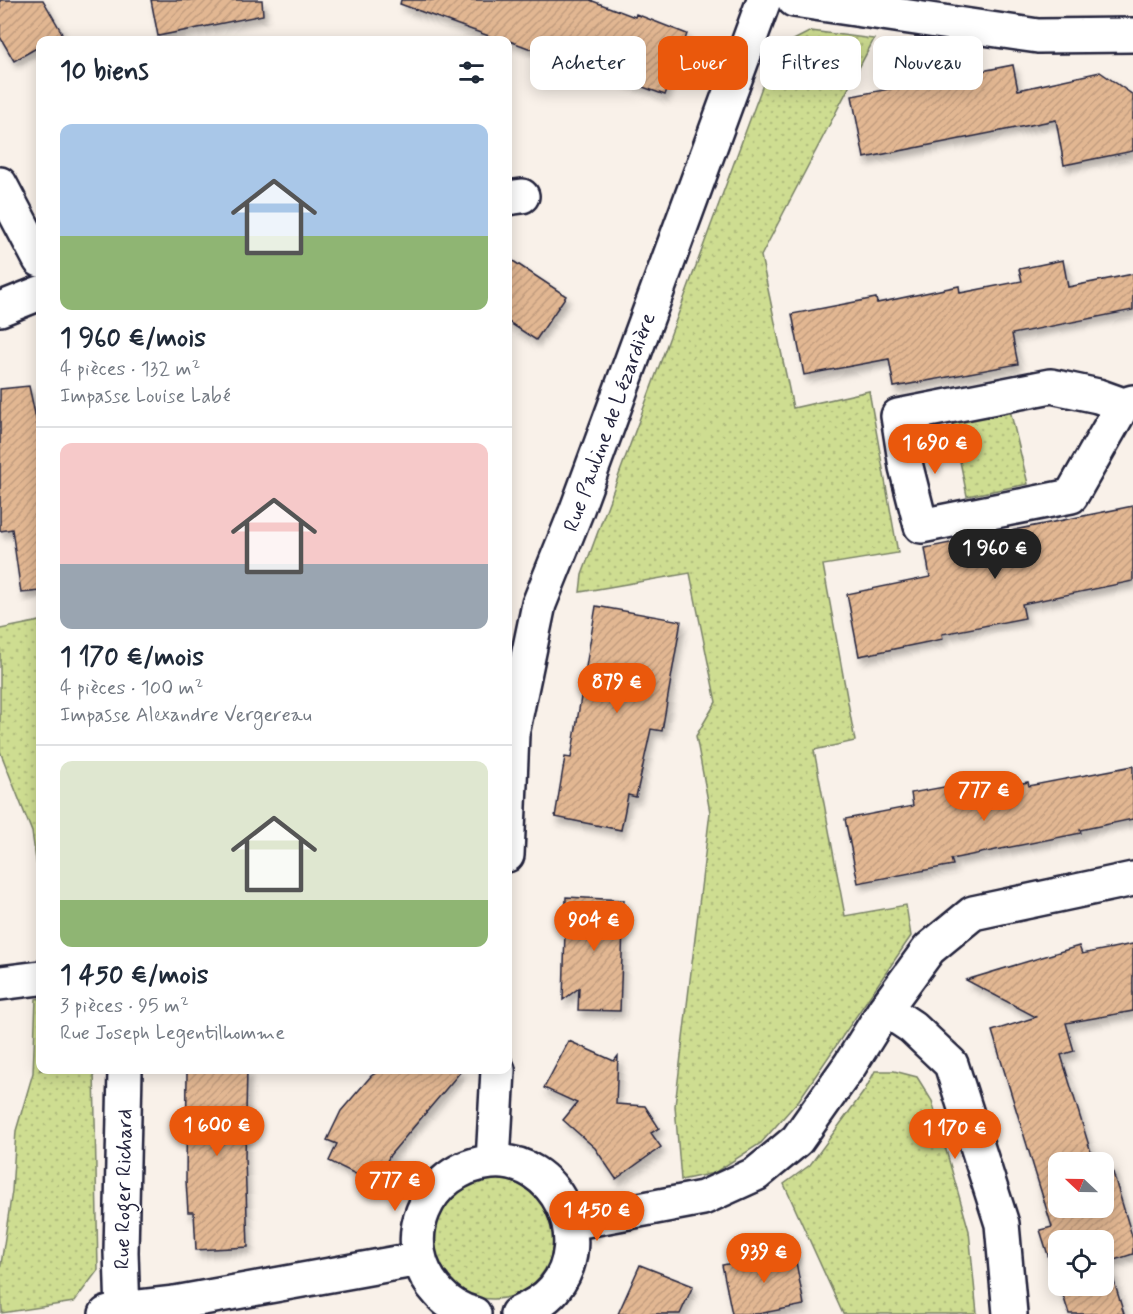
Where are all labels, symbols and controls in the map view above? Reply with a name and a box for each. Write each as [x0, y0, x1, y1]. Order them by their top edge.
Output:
chip: Acheter [530, 36, 646, 90]
chip: Louer [658, 36, 748, 90]
chip: Filtres [760, 36, 861, 90]
chip: Nouveau [873, 36, 983, 90]
text: 10 biens [60, 55, 149, 89]
icon: filters [455, 56, 488, 89]
icon: home [220, 163, 328, 271]
street label: Rue Pauline de Lézardière [557, 309, 663, 536]
text: 1 960 €/mois [60, 322, 206, 356]
text: 4 pièces · 132 m² [60, 356, 200, 383]
text: Impasse Louise Labé [60, 383, 231, 410]
pin: 1 690 € [880, 424, 990, 475]
text: 1 690 € [902, 430, 968, 457]
icon: home [220, 482, 328, 590]
pin: 1 960 € [940, 529, 1050, 580]
text: 1 960 € [962, 535, 1028, 562]
text: 1 170 €/mois [60, 641, 204, 675]
pin: 879 € [575, 663, 659, 714]
text: 879 € [592, 669, 642, 696]
text: 4 pièces · 100 m² [60, 675, 203, 702]
text: Impasse Alexandre Vergereau [60, 702, 312, 729]
pin: 777 € [942, 771, 1026, 822]
text: 777 € [958, 777, 1010, 804]
icon: home [220, 800, 328, 908]
pin: 904 € [552, 901, 636, 952]
text: 904 € [568, 907, 620, 934]
text: 1 450 €/mois [60, 959, 208, 993]
text: 3 pièces · 95 m² [60, 993, 189, 1020]
text: Rue Joseph Legentilhomme [60, 1020, 285, 1047]
pin: 1 600 € [162, 1106, 272, 1157]
street label: Rue Roger Richard [109, 1108, 141, 1270]
pin: 1 170 € [900, 1109, 1010, 1160]
text: 1 600 € [183, 1112, 251, 1139]
text: 1 170 € [923, 1115, 987, 1142]
north arrow [1048, 1152, 1114, 1218]
map controls [1048, 1152, 1114, 1296]
pin: 777 € [353, 1161, 437, 1212]
text: 777 € [369, 1167, 421, 1194]
pin: 1 450 € [542, 1191, 652, 1242]
text: 1 450 € [563, 1197, 631, 1224]
button: locate [1048, 1230, 1114, 1296]
pin: 939 € [722, 1233, 806, 1284]
text: 939 € [740, 1239, 788, 1266]

